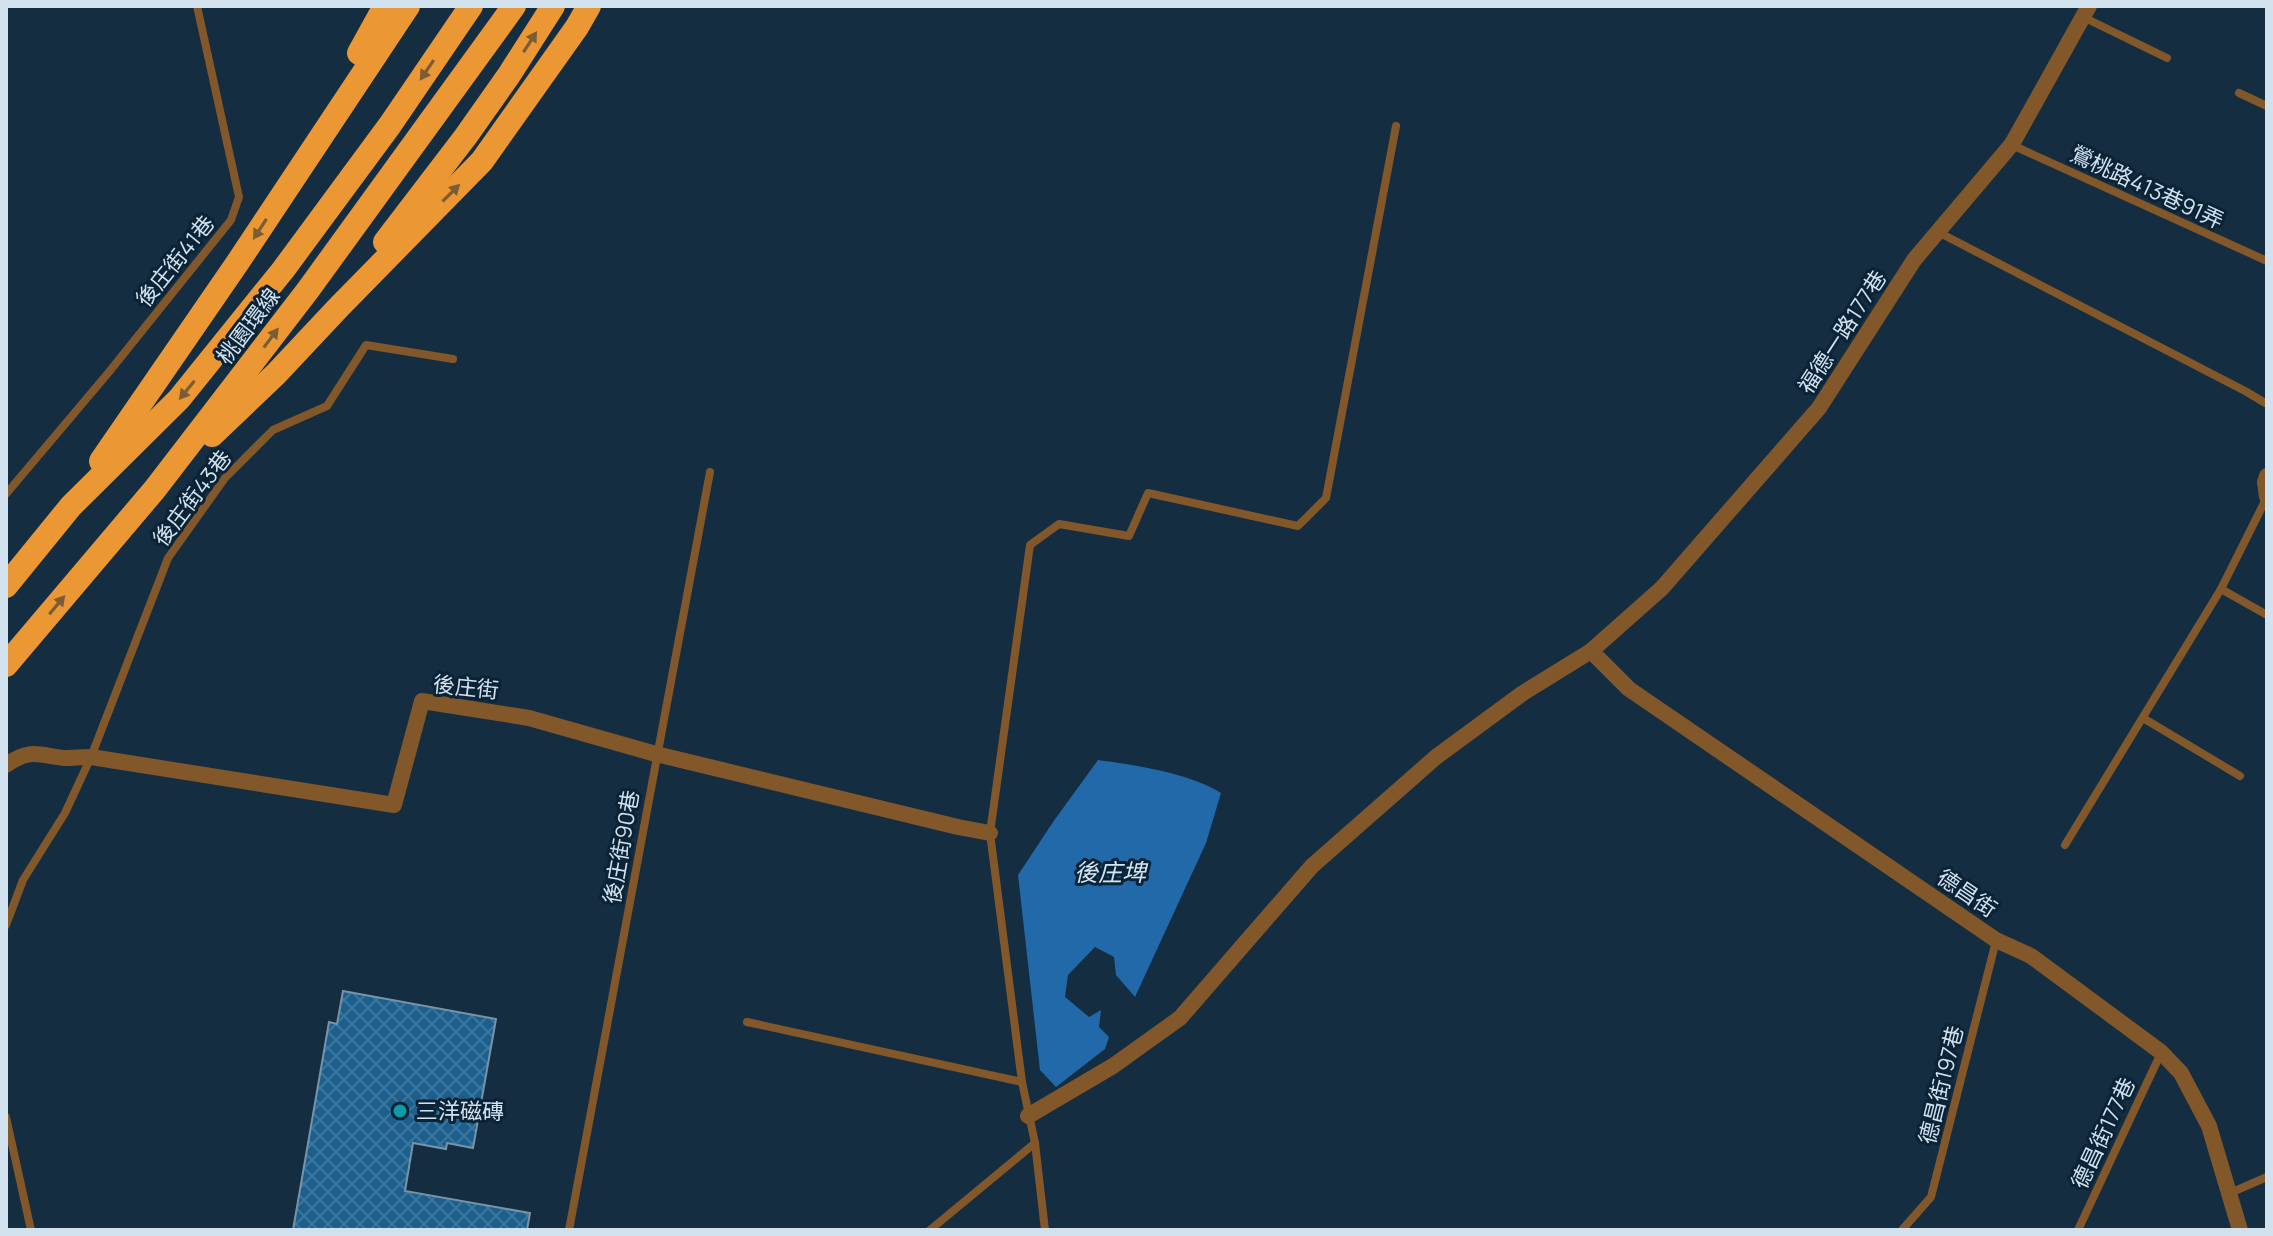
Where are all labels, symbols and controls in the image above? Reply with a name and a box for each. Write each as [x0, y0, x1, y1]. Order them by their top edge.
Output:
one-way arrow [523, 31, 538, 52]
one-way arrow [420, 60, 435, 81]
street label: 鶯桃路413巷91弄 [2065, 138, 2229, 236]
one-way arrow [441, 184, 460, 203]
street label: 後庄街41巷 [129, 209, 221, 313]
one-way arrow [252, 219, 267, 240]
street label: 福德一路177巷 [1791, 265, 1893, 399]
street label: 桃園環線 [210, 282, 286, 370]
one-way arrow [262, 328, 278, 348]
one-way arrow [179, 380, 195, 400]
street label: 後庄街43巷 [146, 444, 238, 552]
one-way arrow [48, 596, 65, 616]
street label: 後庄街 [432, 669, 500, 705]
street label: 後庄街90巷 [596, 788, 646, 906]
water label: 後庄埤 [1074, 855, 1149, 888]
street label: 德昌街 [1931, 862, 2003, 924]
street label: 德昌街197巷 [1912, 1023, 1970, 1147]
street label: 德昌街177巷 [2064, 1073, 2142, 1193]
place label: 三洋磁磚 [416, 1096, 504, 1126]
marker: 三洋磁磚 [391, 1102, 409, 1120]

